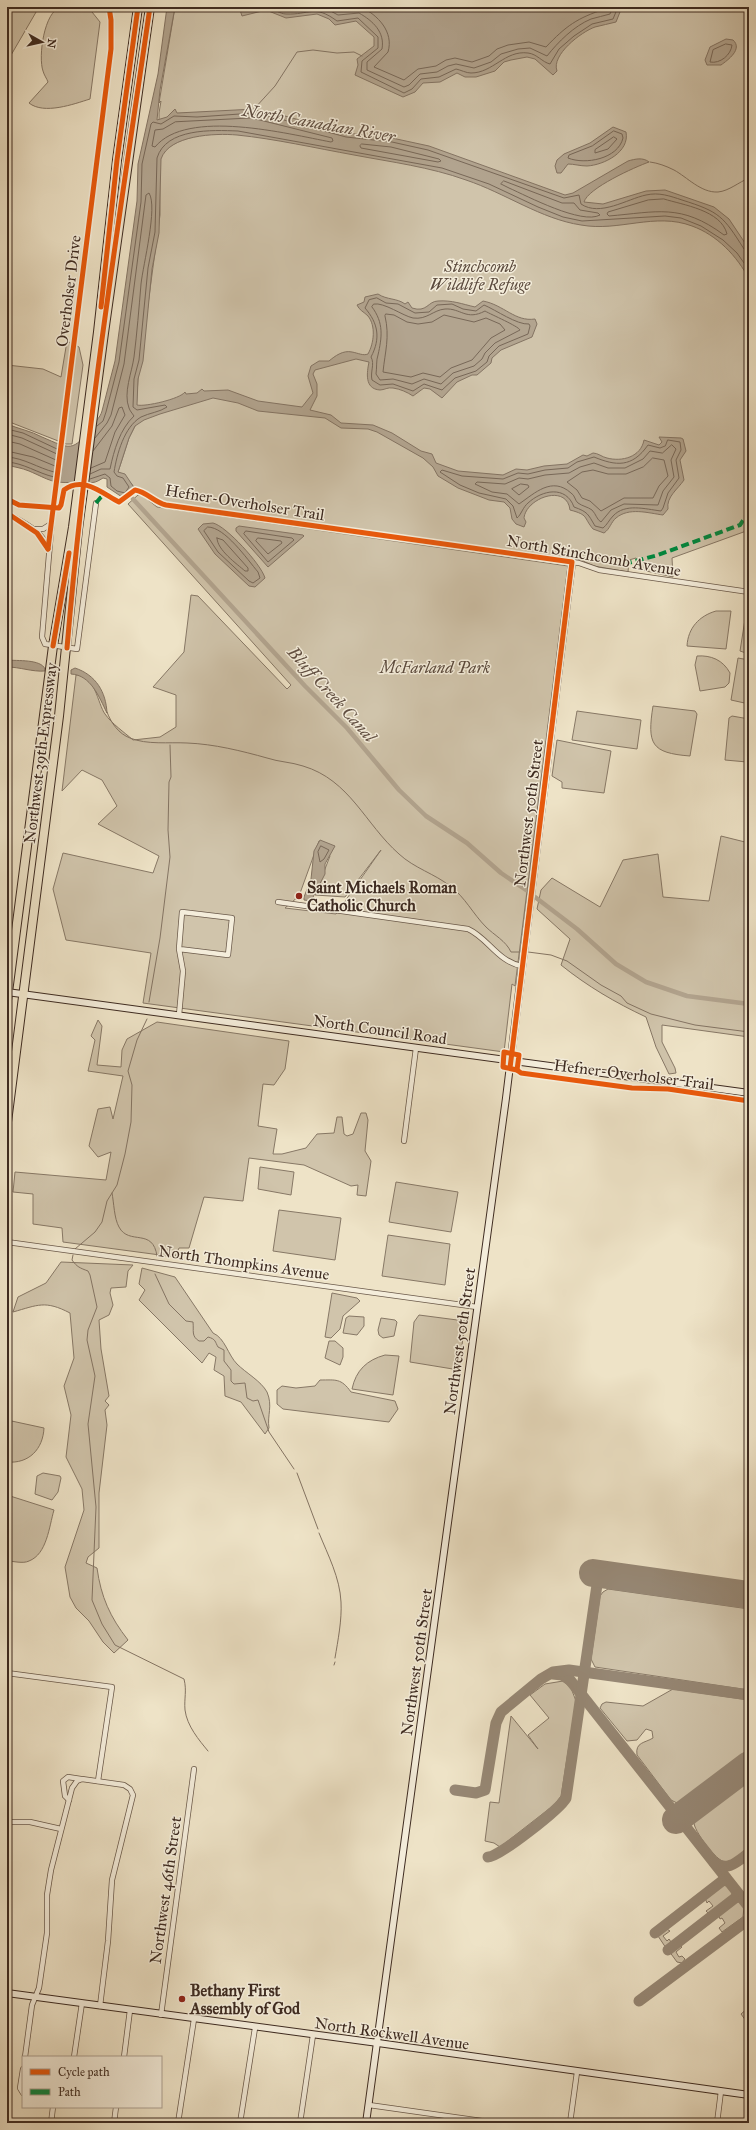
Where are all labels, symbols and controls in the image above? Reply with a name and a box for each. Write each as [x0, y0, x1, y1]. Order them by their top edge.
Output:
north arrow [22, 22, 62, 62]
text: N [44, 38, 58, 50]
water label: North Canadian River [240, 100, 398, 147]
street label: Overholser Drive [52, 234, 85, 348]
park label: Stinchcomb Wildlife Refuge [430, 257, 531, 294]
street label: Hefner-Overholser Trail [164, 481, 327, 525]
street label: North Stinchcomb Avenue [505, 531, 683, 580]
water label: Bluff Creek Canal [282, 641, 381, 748]
park label: McFarland Park [378, 658, 490, 677]
street label: Northwest 39th Expressway [20, 661, 61, 845]
street label: Northwest 50th Street [510, 738, 547, 888]
place label: Saint Michaels Roman Catholic Church [307, 878, 457, 915]
marker: Saint Michaels Roman Catholic Church [294, 891, 304, 901]
street label: North Council Road [312, 1011, 448, 1048]
street label: Hefner-Overholser Trail [553, 1055, 716, 1094]
street label: North Thompkins Avenue [157, 1241, 331, 1284]
street label: Northwest 50th Street [440, 1266, 479, 1416]
street label: Northwest 50th Street [397, 1587, 436, 1737]
street label: Northwest 46th Street [146, 1815, 185, 1965]
place label: Bethany First Assembly of God [189, 1981, 301, 2019]
marker: Bethany First Assembly of God [177, 1994, 187, 2004]
street label: North Rockwell Avenue [313, 2013, 471, 2054]
legend [22, 2056, 162, 2108]
text: Cycle path [58, 2065, 110, 2079]
text: Path [58, 2085, 81, 2099]

